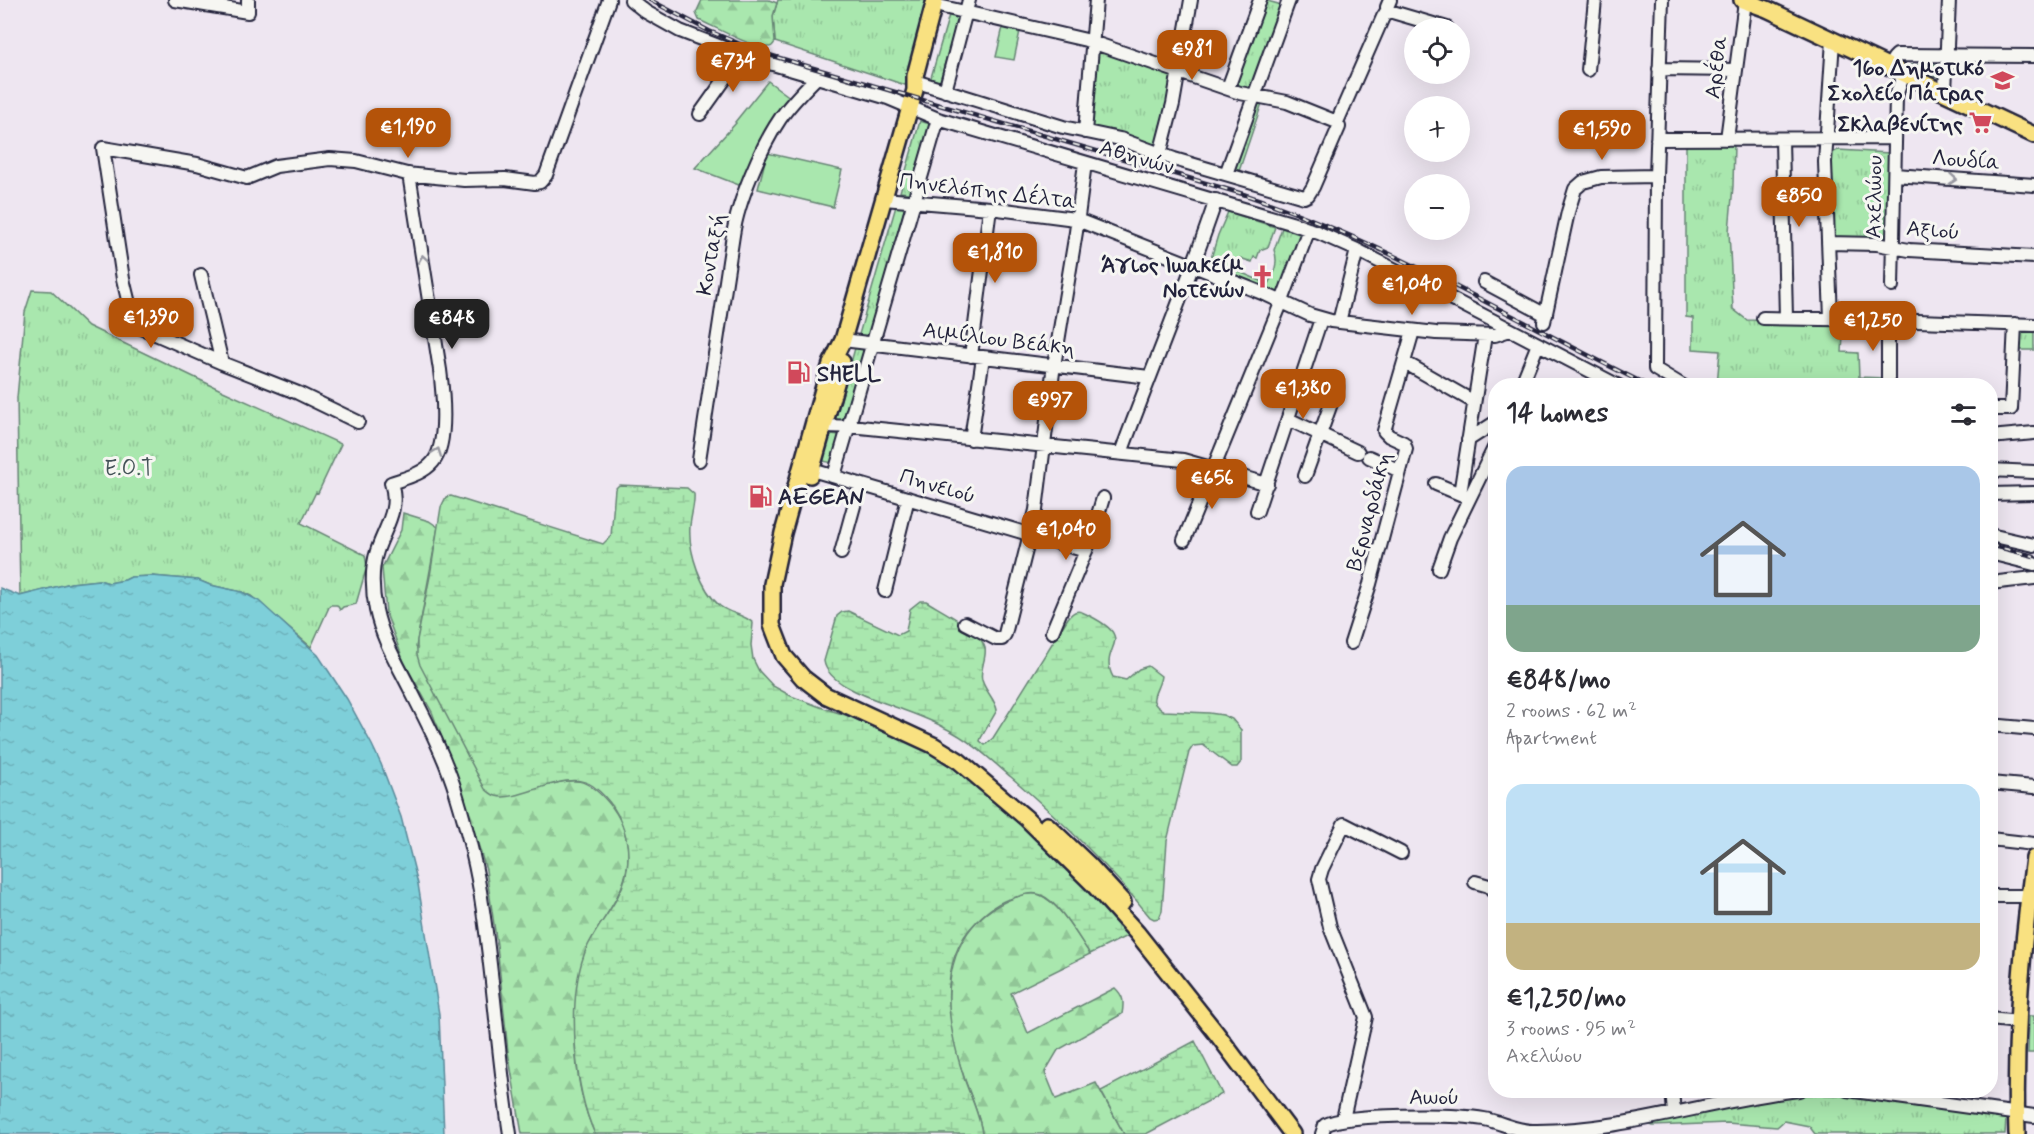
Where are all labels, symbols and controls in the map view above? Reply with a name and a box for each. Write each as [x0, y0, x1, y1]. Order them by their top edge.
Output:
map controls [1404, 18, 1470, 240]
button: locate [1404, 18, 1470, 84]
pin: €981 [1156, 30, 1228, 81]
street label: Αρέθα [1698, 34, 1735, 100]
text: €981 [1171, 36, 1213, 63]
pin: €734 [697, 42, 769, 93]
text: €734 [710, 48, 756, 75]
place label: 16ο Δημοτικό Σχολείο Πάτρας [1828, 55, 1984, 108]
school or university icon: 16ο Δημοτικό Σχολείο Πάτρας [1989, 67, 2015, 93]
button: + [1404, 96, 1470, 162]
pin: €1,190 [359, 108, 457, 159]
pin: €1,590 [1553, 110, 1651, 161]
supermarket icon: Σκλαβενίτης [1968, 110, 1994, 136]
place label: Σκλαβενίτης [1837, 111, 1963, 139]
text: €1,190 [380, 114, 436, 141]
text: €1,590 [1573, 116, 1631, 143]
street label: Αθηνών [1096, 134, 1177, 182]
street label: Λουδία [1931, 145, 2001, 177]
street label: Αχελώου [1860, 155, 1890, 239]
street label: Πηνελόπης Δέλτα [898, 166, 1078, 217]
one-way arrow [1949, 172, 1958, 185]
button: − [1404, 174, 1470, 240]
pin: €850 [1763, 177, 1835, 228]
text: €850 [1775, 183, 1823, 210]
street label: Κονταξή [691, 211, 733, 298]
street label: Αξιού [1905, 215, 1961, 247]
pin: €1,810 [946, 233, 1044, 284]
text: €1,810 [967, 239, 1023, 266]
place label: Άγιος Ιωακείμ Νοτενών [1101, 252, 1244, 305]
one-way arrow [417, 255, 430, 265]
church icon: Άγιος Ιωακείμ Νοτενών [1249, 264, 1275, 290]
pin: €1,040 [1363, 265, 1461, 316]
text: €1,040 [1382, 271, 1442, 298]
pin: €1,390 [102, 298, 200, 349]
pin: €848 [416, 299, 488, 350]
pin: €1,250 [1824, 301, 1922, 352]
text: €1,390 [123, 304, 179, 331]
text: €848 [428, 305, 476, 332]
text: €1,250 [1843, 307, 1903, 334]
street label: Αιμίλιου Βεάκη [921, 317, 1077, 363]
fuel station icon: SHELL [786, 360, 812, 386]
place label: SHELL [817, 361, 881, 389]
pin: €1,380 [1254, 369, 1352, 420]
text: €1,380 [1275, 375, 1331, 402]
pin: €997 [1014, 381, 1086, 432]
text: €997 [1027, 387, 1073, 414]
text: 14 homes [1506, 397, 1608, 431]
icon: filters [1947, 398, 1980, 431]
one-way arrow [430, 447, 443, 458]
street label: Βερναρδάκη [1341, 449, 1399, 574]
park label: E.O.T [104, 455, 154, 483]
pin: €656 [1176, 459, 1248, 510]
street label: Πηνειού [896, 463, 979, 511]
text: €656 [1190, 465, 1234, 492]
fuel station icon: AEGEAN [747, 483, 773, 509]
place label: AEGEAN [778, 484, 865, 512]
icon: home [1689, 505, 1797, 613]
pin: €1,040 [1017, 510, 1115, 561]
text: €1,040 [1036, 516, 1096, 543]
text: €848/mo [1506, 664, 1611, 698]
text: 2 rooms · 62 m² [1506, 698, 1637, 725]
text: Apartment [1506, 725, 1597, 752]
icon: home [1689, 823, 1797, 931]
text: €1,250/mo [1506, 982, 1626, 1016]
text: 3 rooms · 95 m² [1506, 1016, 1636, 1043]
text: Αχελώου [1506, 1043, 1582, 1070]
street label: Αωού [1409, 1084, 1459, 1112]

